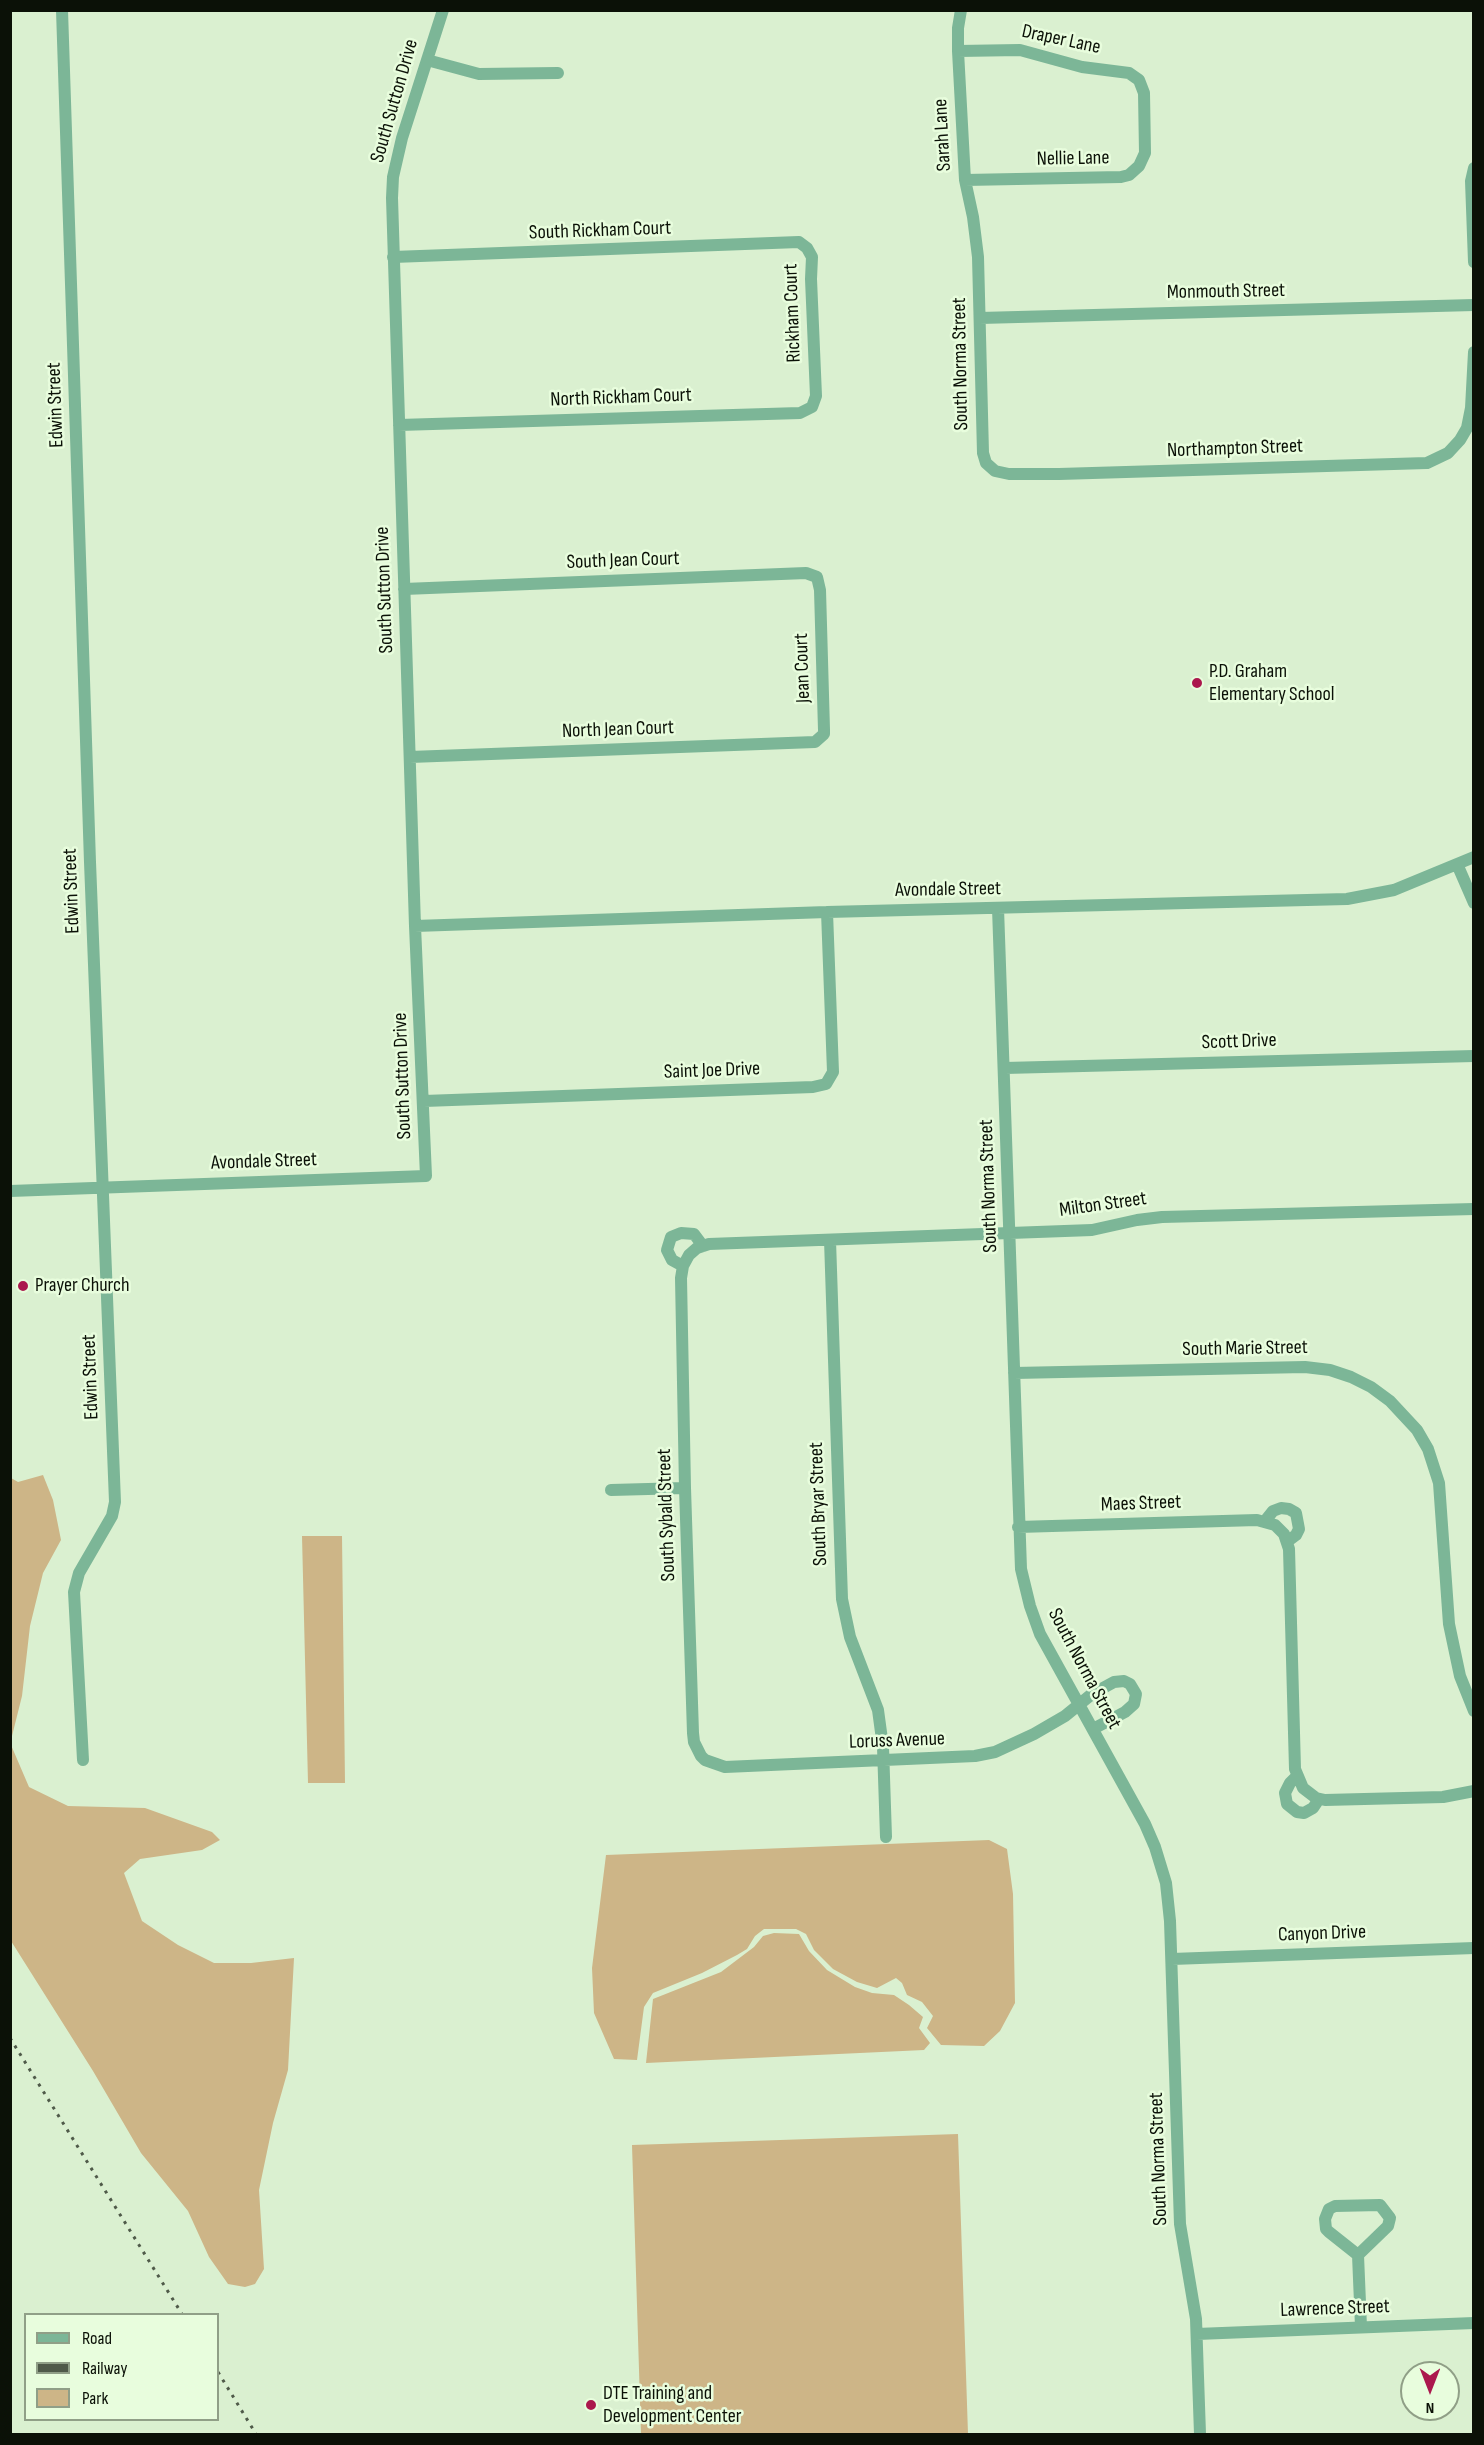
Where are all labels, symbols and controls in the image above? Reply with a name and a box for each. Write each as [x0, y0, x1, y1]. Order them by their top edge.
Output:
street label: Draper Lane [1019, 20, 1103, 60]
street label: South Sutton Drive [366, 37, 424, 165]
street label: Sarah Lane [929, 98, 957, 172]
street label: Nellie Lane [1036, 146, 1110, 172]
street label: South Rickham Court [529, 217, 671, 245]
street label: Rickham Court [779, 263, 807, 363]
street label: Monmouth Street [1167, 279, 1285, 305]
street label: South Norma Street [948, 297, 974, 431]
street label: Edwin Street [43, 362, 69, 448]
street label: North Rickham Court [550, 384, 692, 412]
street label: Northampton Street [1167, 435, 1303, 463]
street label: South Sutton Drive [371, 526, 399, 654]
street label: South Jean Court [566, 547, 680, 575]
street label: Jean Court [790, 633, 816, 703]
place label: P.D. Graham Elementary School [1209, 660, 1335, 707]
marker: P.D. Graham Elementary School [1190, 676, 1204, 690]
street label: North Jean Court [562, 716, 674, 744]
street label: Edwin Street [59, 848, 85, 934]
street label: Avondale Street [895, 877, 1001, 903]
street label: South Sutton Drive [389, 1012, 417, 1140]
street label: Scott Drive [1201, 1029, 1277, 1055]
street label: Saint Joe Drive [663, 1057, 761, 1085]
street label: South Norma Street [975, 1119, 1003, 1253]
street label: Avondale Street [211, 1148, 317, 1176]
street label: Milton Street [1058, 1187, 1148, 1223]
place label: Prayer Church [35, 1274, 130, 1298]
marker: Prayer Church [16, 1279, 30, 1293]
street label: Edwin Street [78, 1334, 104, 1420]
street label: South Marie Street [1182, 1336, 1308, 1362]
street label: South Bryar Street [805, 1442, 833, 1566]
street label: South Sybald Street [653, 1448, 681, 1582]
street label: Maes Street [1101, 1491, 1181, 1517]
street label: South Norma Street [1042, 1605, 1126, 1733]
street label: Loruss Avenue [849, 1727, 945, 1755]
street label: Canyon Drive [1278, 1920, 1366, 1948]
street label: South Norma Street [1145, 2092, 1173, 2226]
street label: Lawrence Street [1280, 2295, 1390, 2323]
legend [24, 2313, 219, 2421]
text: Road [82, 2328, 112, 2349]
text: Railway [82, 2358, 127, 2379]
north arrow [1400, 2361, 1460, 2421]
place label: DTE Training and Development Center [603, 2382, 741, 2429]
text: Park [82, 2388, 108, 2409]
marker: DTE Training and Development Center [584, 2398, 598, 2412]
text: N [1426, 2398, 1434, 2417]

